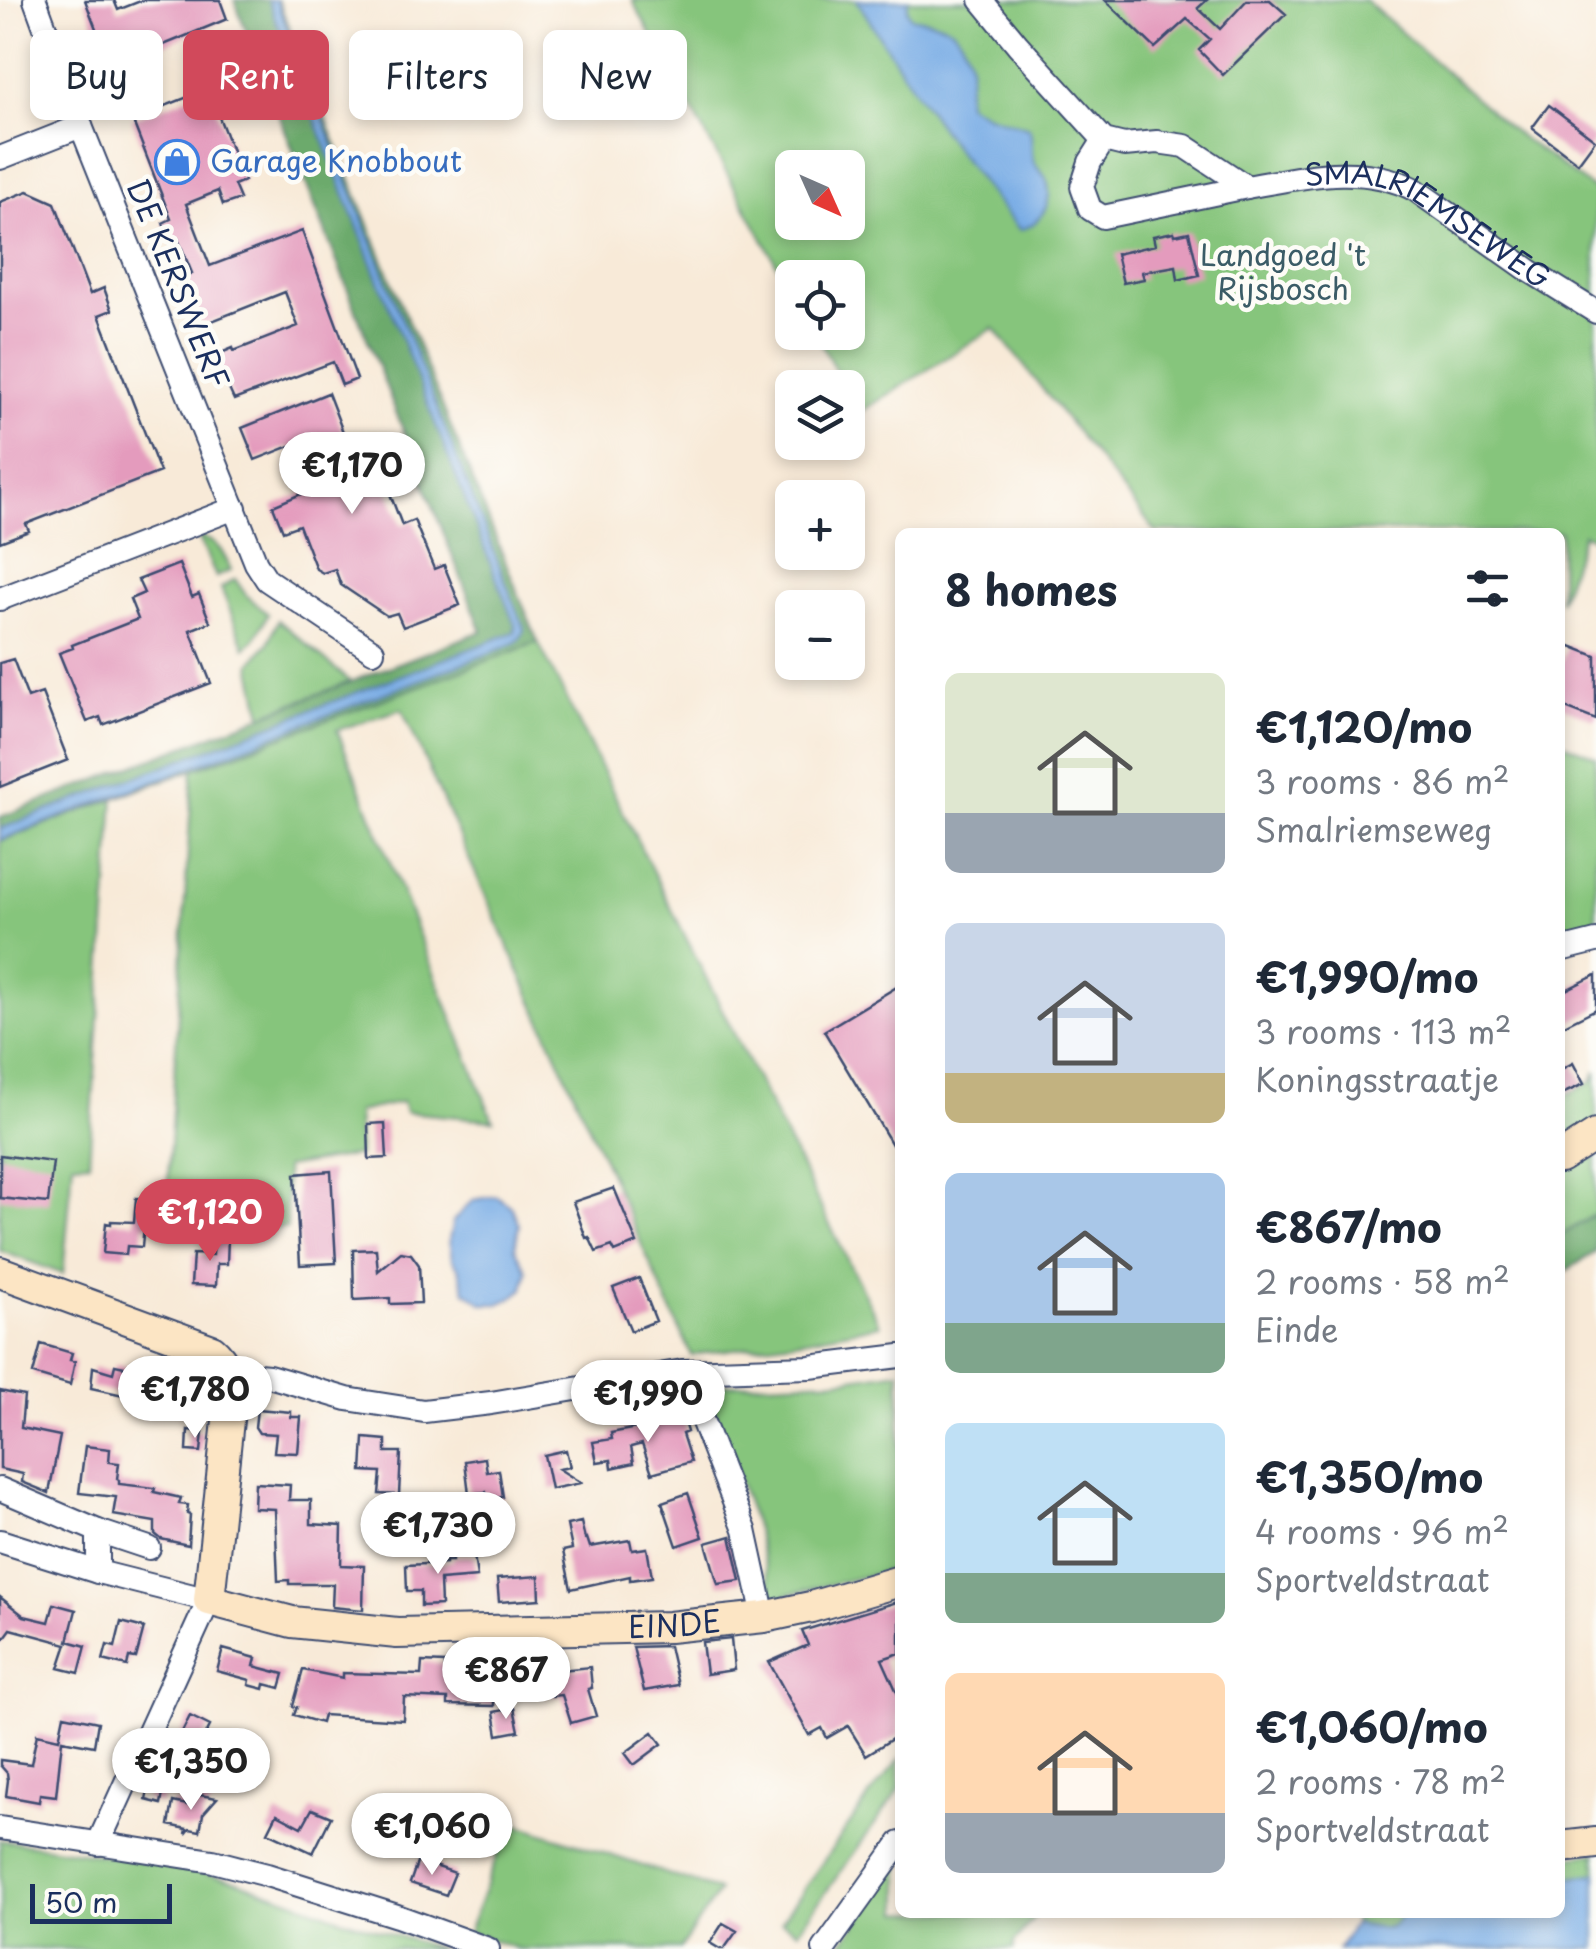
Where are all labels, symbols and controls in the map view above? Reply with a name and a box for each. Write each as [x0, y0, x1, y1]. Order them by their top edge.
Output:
chip: Buy [30, 30, 163, 120]
chip: Rent [183, 30, 329, 120]
chip: Filters [349, 30, 523, 120]
chip: New [543, 30, 687, 120]
place label: Garage Knobbout [210, 137, 462, 182]
shop icon: Garage Knobbout [154, 139, 200, 185]
street label: SMALRIEMSEWEG [1301, 148, 1560, 299]
north arrow [775, 150, 865, 240]
map controls [775, 150, 865, 680]
street label: DE KERSWERF [117, 171, 242, 395]
park label: Landgoed 't Rijsbosch [1200, 231, 1366, 310]
button: locate [775, 260, 865, 350]
button: layers [775, 370, 865, 460]
pin: €1,170 [271, 432, 433, 517]
text: €1,170 [301, 440, 403, 488]
button: + [775, 480, 865, 570]
text: 8 homes [945, 557, 1118, 620]
icon: filters [1460, 561, 1515, 616]
button: − [775, 590, 865, 680]
text: €1,120/mo [1255, 694, 1472, 757]
icon: home [1025, 713, 1145, 833]
text: 3 rooms · 86 m² [1255, 757, 1510, 805]
text: Smalriemseweg [1255, 805, 1493, 853]
text: €1,990/mo [1255, 944, 1479, 1007]
icon: home [1025, 963, 1145, 1083]
text: 3 rooms · 113 m² [1255, 1007, 1512, 1055]
text: Koningsstraatje [1255, 1055, 1499, 1103]
pin: €1,120 [129, 1179, 291, 1264]
text: €1,120 [157, 1187, 263, 1235]
text: €867/mo [1255, 1194, 1442, 1257]
icon: home [1025, 1213, 1145, 1333]
text: 2 rooms · 58 m² [1255, 1257, 1510, 1305]
text: Einde [1255, 1305, 1338, 1353]
pin: €1,780 [114, 1356, 276, 1441]
pin: €1,990 [567, 1360, 729, 1445]
text: €1,780 [140, 1364, 250, 1412]
text: €1,990 [593, 1368, 703, 1416]
text: €1,350/mo [1255, 1444, 1483, 1507]
icon: home [1025, 1463, 1145, 1583]
pin: €1,730 [357, 1492, 519, 1577]
text: €1,730 [382, 1500, 494, 1548]
text: 4 rooms · 96 m² [1255, 1507, 1509, 1555]
text: Sportveldstraat [1255, 1555, 1490, 1603]
street label: EINDE [628, 1597, 723, 1648]
pin: €867 [447, 1637, 565, 1722]
text: €867 [464, 1645, 548, 1693]
text: €1,060/mo [1255, 1694, 1488, 1757]
icon: home [1025, 1713, 1145, 1833]
pin: €1,350 [110, 1728, 272, 1813]
text: €1,350 [134, 1736, 248, 1784]
text: 2 rooms · 78 m² [1255, 1757, 1506, 1805]
pin: €1,060 [351, 1793, 513, 1878]
text: €1,060 [373, 1801, 491, 1849]
text: Sportveldstraat [1255, 1805, 1490, 1853]
scale bar [30, 1879, 172, 1924]
text: 50 m [45, 1880, 118, 1923]

